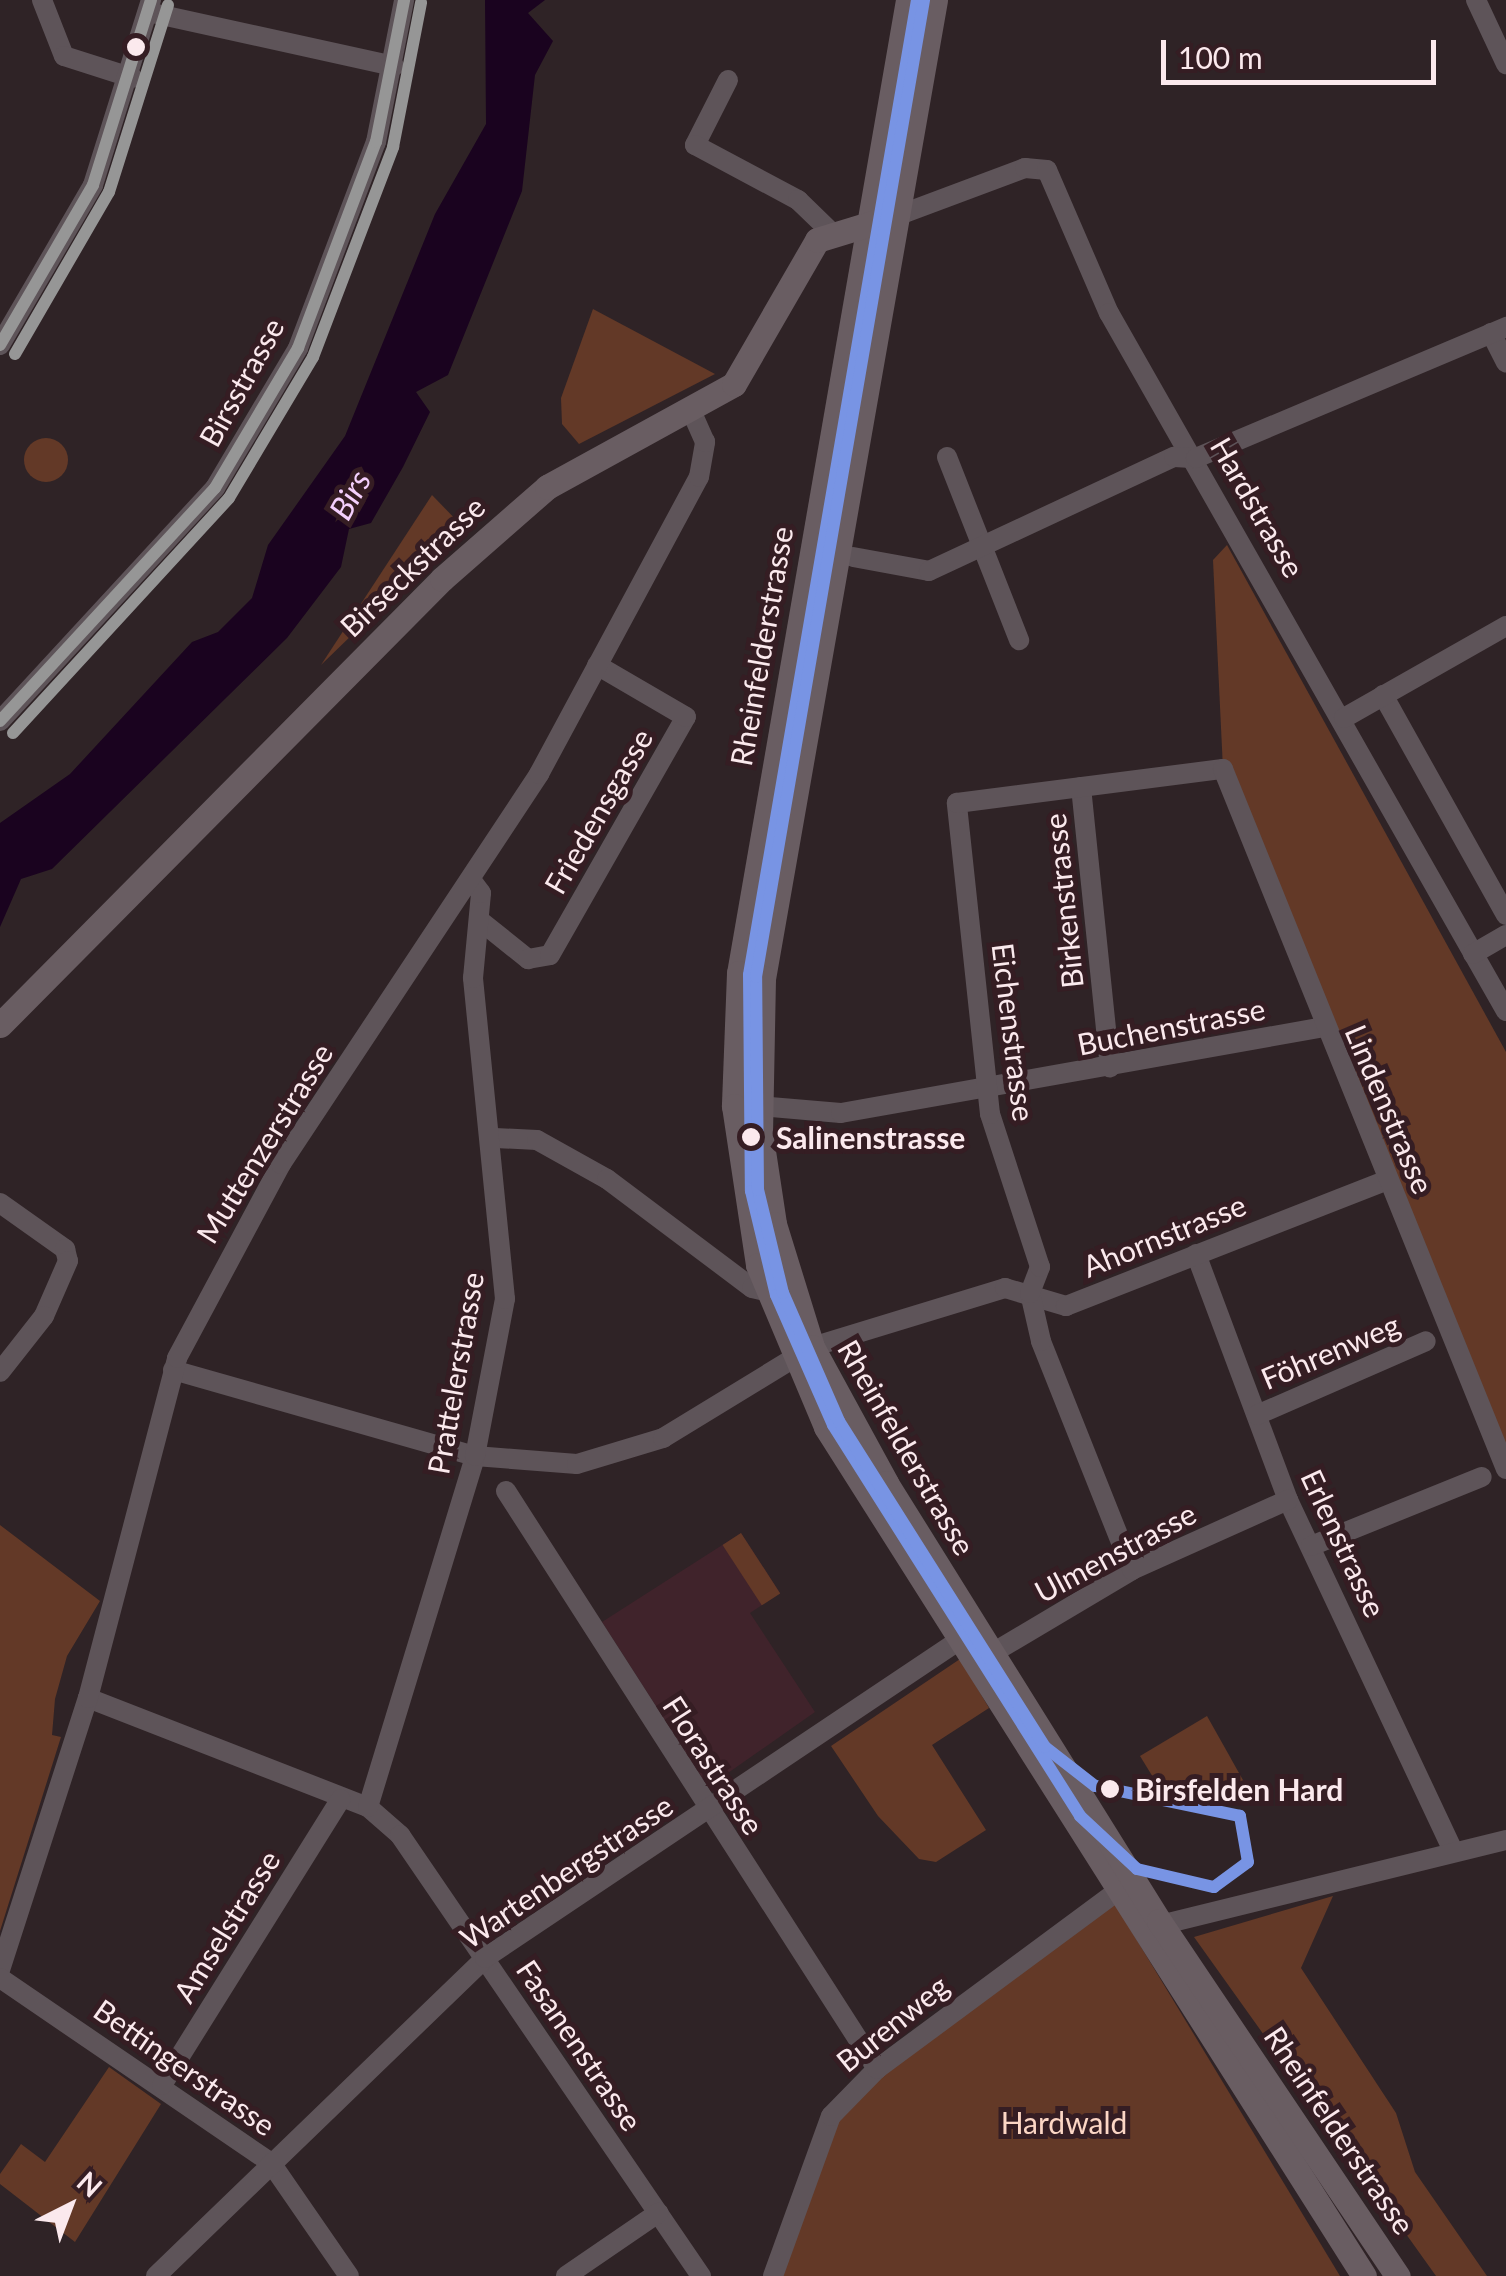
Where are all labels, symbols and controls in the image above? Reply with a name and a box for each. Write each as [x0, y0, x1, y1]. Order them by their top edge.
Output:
scale bar [1166, 20, 1441, 82]
unlabelled marker [126, 37, 146, 57]
text: 100 m [1178, 39, 1263, 75]
street label: Birsstrasse [191, 312, 291, 452]
street label: Hardstrasse [1203, 431, 1313, 583]
water label: Birs [321, 464, 379, 526]
street label: Birseckstrasse [332, 488, 492, 644]
street label: Rheinfelderstrasse [722, 523, 800, 769]
street label: Friedensgasse [536, 722, 660, 900]
street label: Birkenstrasse [1036, 812, 1090, 990]
street label: Eichenstrasse [985, 941, 1043, 1123]
street label: Buchenstrasse [1074, 990, 1268, 1062]
street label: Lindenstrasse [1338, 1019, 1442, 1199]
street label: Muttenzerstrasse [188, 1037, 340, 1249]
place label: Salinenstrasse [776, 1119, 965, 1155]
marker: Salinenstrasse [735, 1121, 767, 1153]
street label: Ahornstrasse [1077, 1186, 1251, 1284]
street label: Prattelerstrasse [420, 1269, 490, 1477]
street label: Föhrenweg [1255, 1306, 1405, 1396]
street label: Rheinfelderstrasse [831, 1333, 983, 1561]
street label: Erlenstrasse [1294, 1464, 1394, 1622]
street label: Ulmenstrasse [1028, 1494, 1202, 1610]
street label: Florastrasse [656, 1689, 772, 1841]
place label: Birsfelden Hard [1135, 1771, 1343, 1807]
marker: Birsfelden Hard [1094, 1773, 1126, 1805]
street label: Wartenbergstrasse [453, 1787, 679, 1955]
street label: Amselstrasse [165, 1844, 287, 2008]
street label: Fasanenstrasse [510, 1953, 650, 2137]
street label: Burenweg [829, 1967, 955, 2079]
street label: Bettingerstrasse [88, 1991, 282, 2143]
street label: Rheinfelderstrasse [1257, 2019, 1423, 2241]
park label: Hardwald [1001, 2104, 1127, 2140]
north arrow [20, 2156, 120, 2256]
text: N [71, 2164, 109, 2204]

